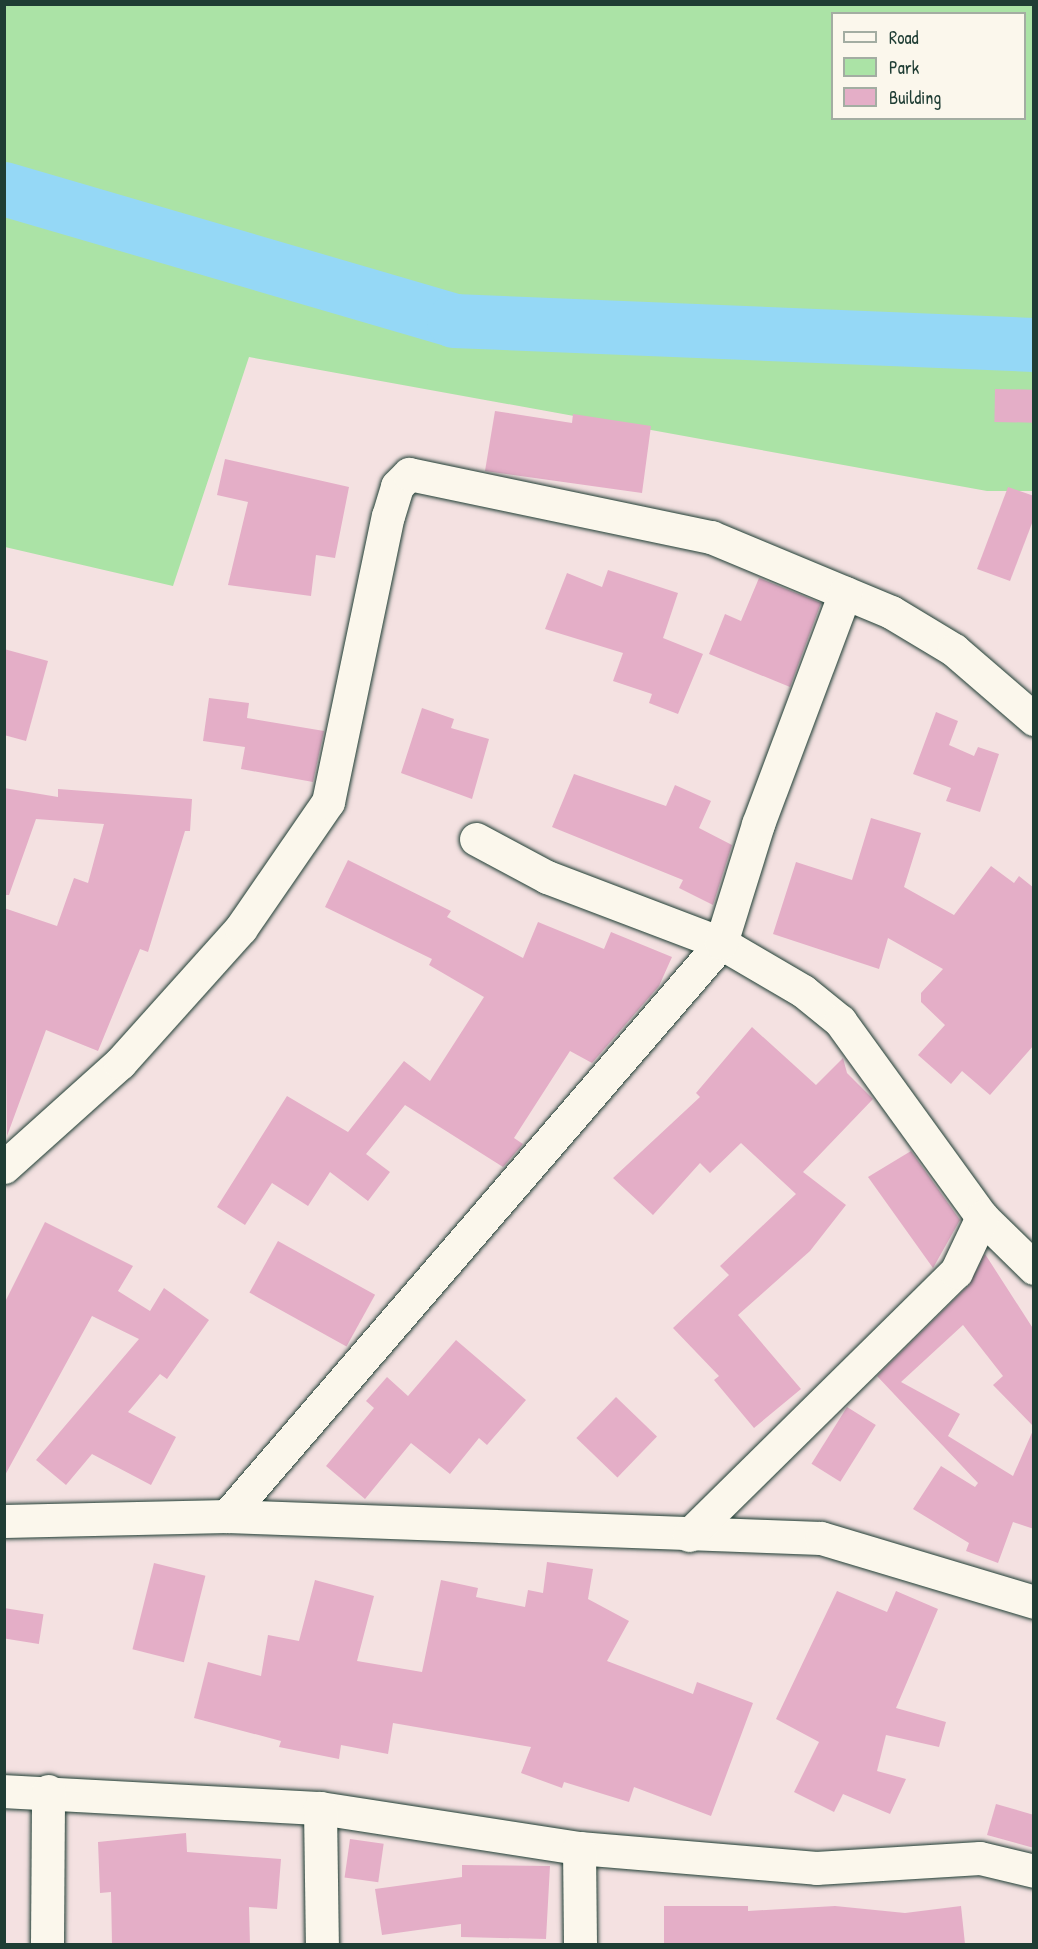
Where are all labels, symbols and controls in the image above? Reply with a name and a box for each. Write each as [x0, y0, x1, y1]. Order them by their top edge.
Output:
legend [831, 12, 1026, 120]
text: Road [889, 25, 919, 50]
text: Park [889, 55, 919, 80]
text: Building [889, 85, 941, 110]

